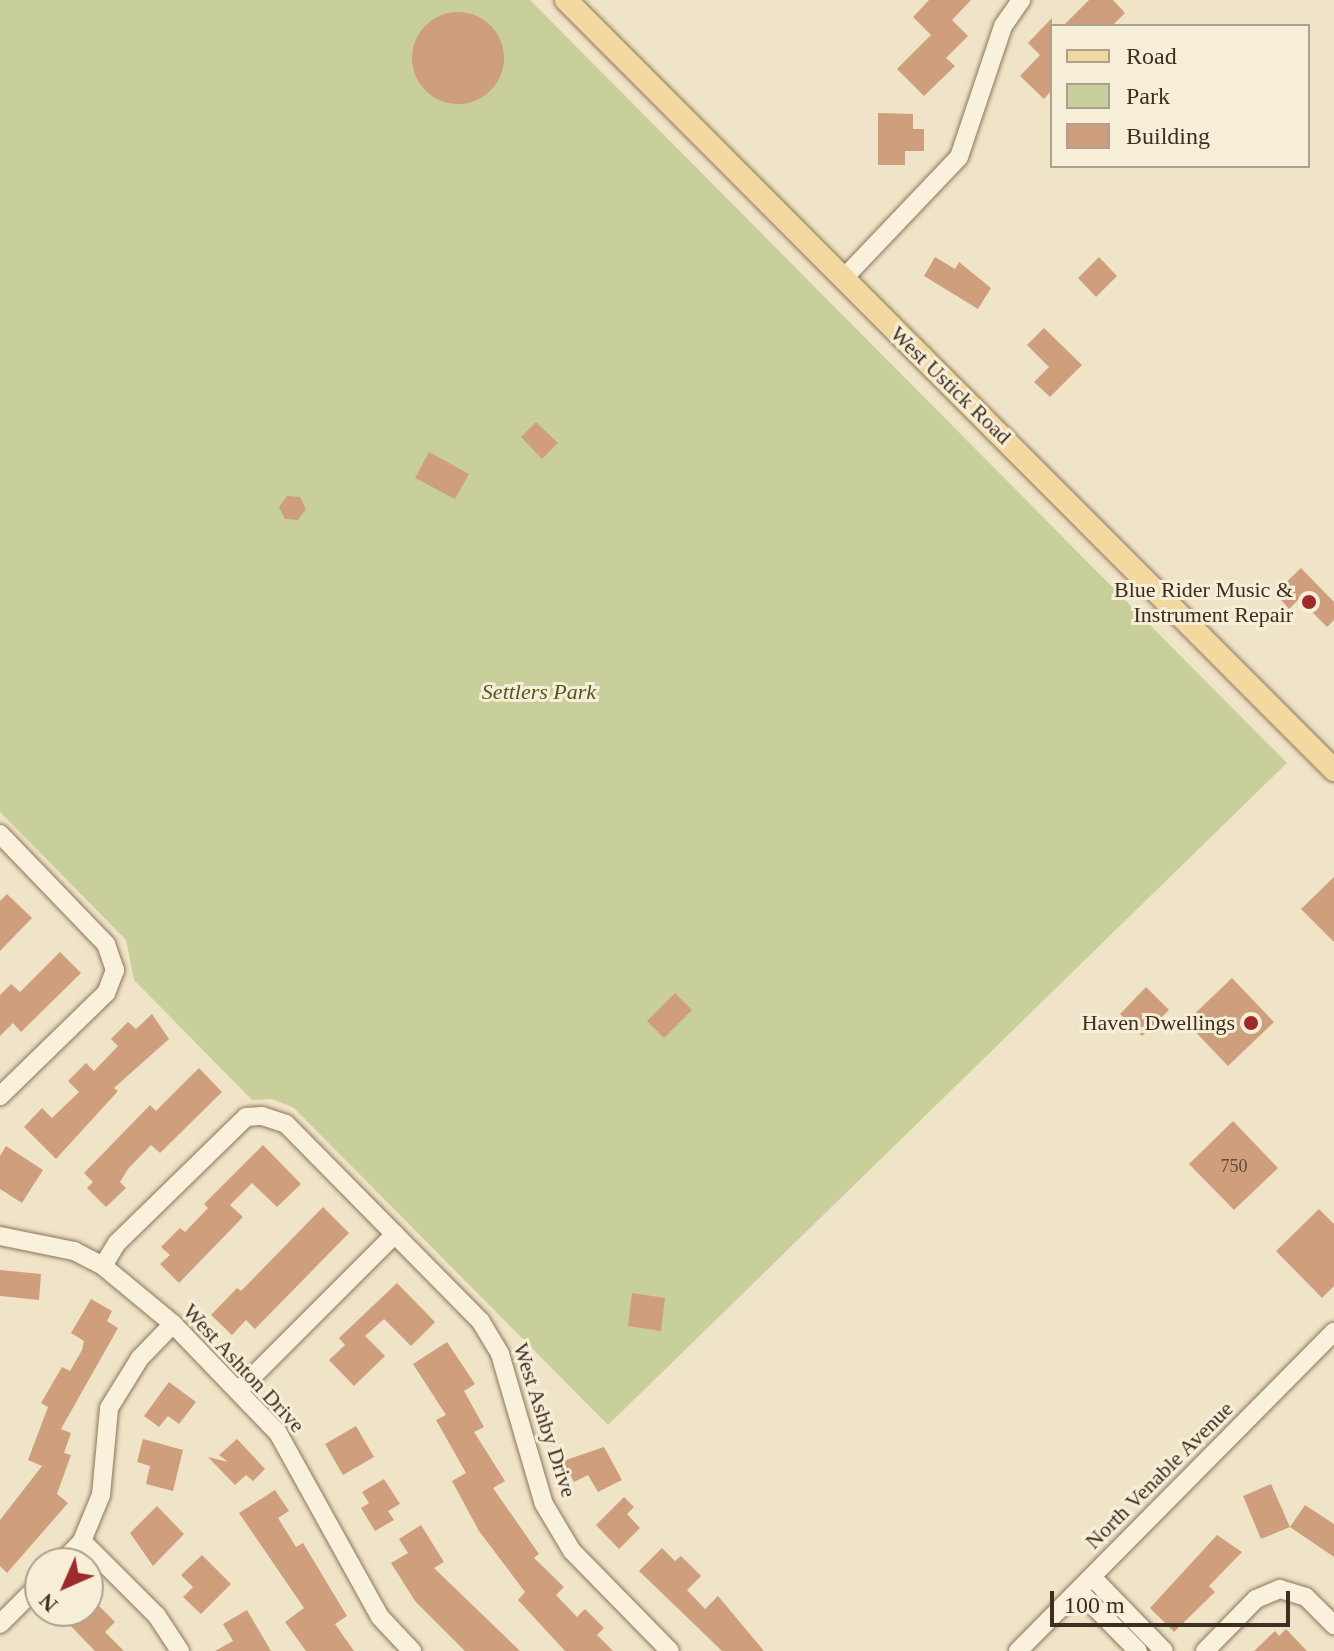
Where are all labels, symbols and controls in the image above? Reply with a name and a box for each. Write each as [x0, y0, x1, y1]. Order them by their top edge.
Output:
legend [1050, 24, 1310, 168]
text: Road [1126, 43, 1177, 69]
text: Park [1126, 83, 1170, 109]
text: Building [1126, 123, 1210, 149]
street label: West Ustick Road [885, 321, 1017, 449]
place label: Blue Rider Music & Instrument Repair [1114, 576, 1293, 628]
marker: Blue Rider Music & Instrument Repair [1300, 593, 1318, 611]
park label: Settlers Park [482, 679, 596, 705]
place label: Haven Dwellings [1082, 1010, 1235, 1036]
marker: Haven Dwellings [1242, 1014, 1260, 1032]
house number: 750 [1220, 1155, 1248, 1177]
street label: West Ashton Drive [177, 1298, 311, 1438]
street label: West Ashby Drive [507, 1339, 583, 1501]
street label: North Venable Avenue [1079, 1395, 1239, 1555]
north arrow [24, 1547, 104, 1627]
scale bar [1054, 1575, 1294, 1625]
text: N [34, 1588, 63, 1617]
text: 100 m [1064, 1592, 1125, 1618]

